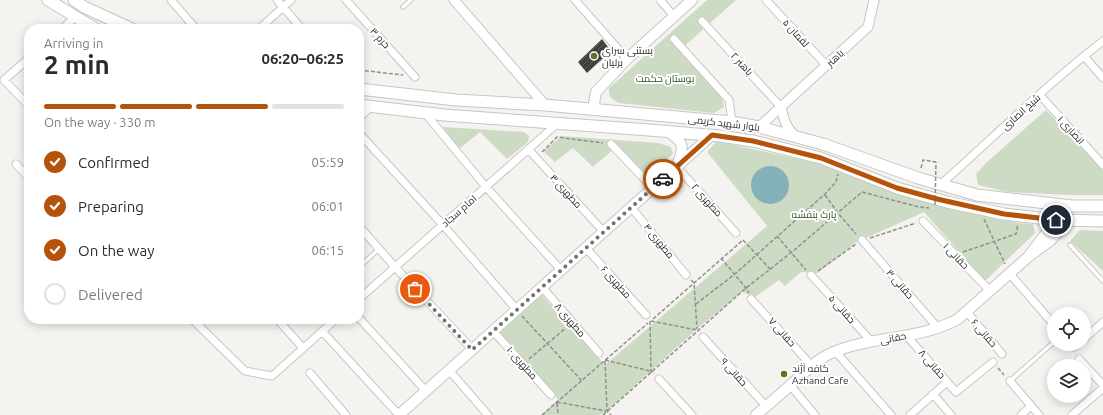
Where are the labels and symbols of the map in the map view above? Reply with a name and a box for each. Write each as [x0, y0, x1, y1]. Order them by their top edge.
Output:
street label: لقمان ۵ [780, 17, 811, 50]
street label: خرم ۳ [366, 25, 392, 52]
place label: بستنی سرای برلیان [602, 45, 653, 69]
street label: باهنر [823, 47, 846, 69]
street label: باهنر ۲ [729, 50, 755, 78]
marker: بستنی سرای برلیان [589, 51, 599, 61]
park label: بوستان حکمت [636, 73, 694, 85]
street label: شیخ انصاری [999, 92, 1043, 133]
street label: بلوار شهید کریمی [687, 113, 760, 134]
street label: انصاری ۱ [1055, 114, 1086, 147]
courier [643, 159, 683, 199]
street label: مطهری ۳ [547, 172, 584, 211]
street label: مطهری ۲ [689, 181, 724, 219]
street label: امام سجاد [439, 193, 480, 231]
pin [1039, 203, 1073, 237]
park label: پارک بنفشه [792, 209, 837, 221]
street label: مطهری ۴ [641, 221, 676, 261]
street label: حقانی ۱ [940, 241, 971, 272]
street label: مطهری ۶ [598, 264, 633, 301]
street label: حقانی ۳ [883, 267, 916, 302]
pin [398, 272, 432, 306]
street label: حقانی ۵ [826, 293, 858, 326]
street label: مطهری ۸ [552, 301, 588, 340]
street label: حقانی ۷ [765, 315, 798, 349]
street label: حقانی ۶ [968, 317, 999, 350]
street label: حقانی [879, 330, 907, 347]
street label: مطهری ۱۰ [504, 344, 540, 382]
street label: حقانی ۸ [916, 347, 948, 381]
street label: حقانی ۹ [718, 356, 749, 389]
place label: کافه آژند Azhand Cafe [792, 363, 849, 386]
marker: کافه آژند Azhand Cafe [779, 369, 789, 379]

